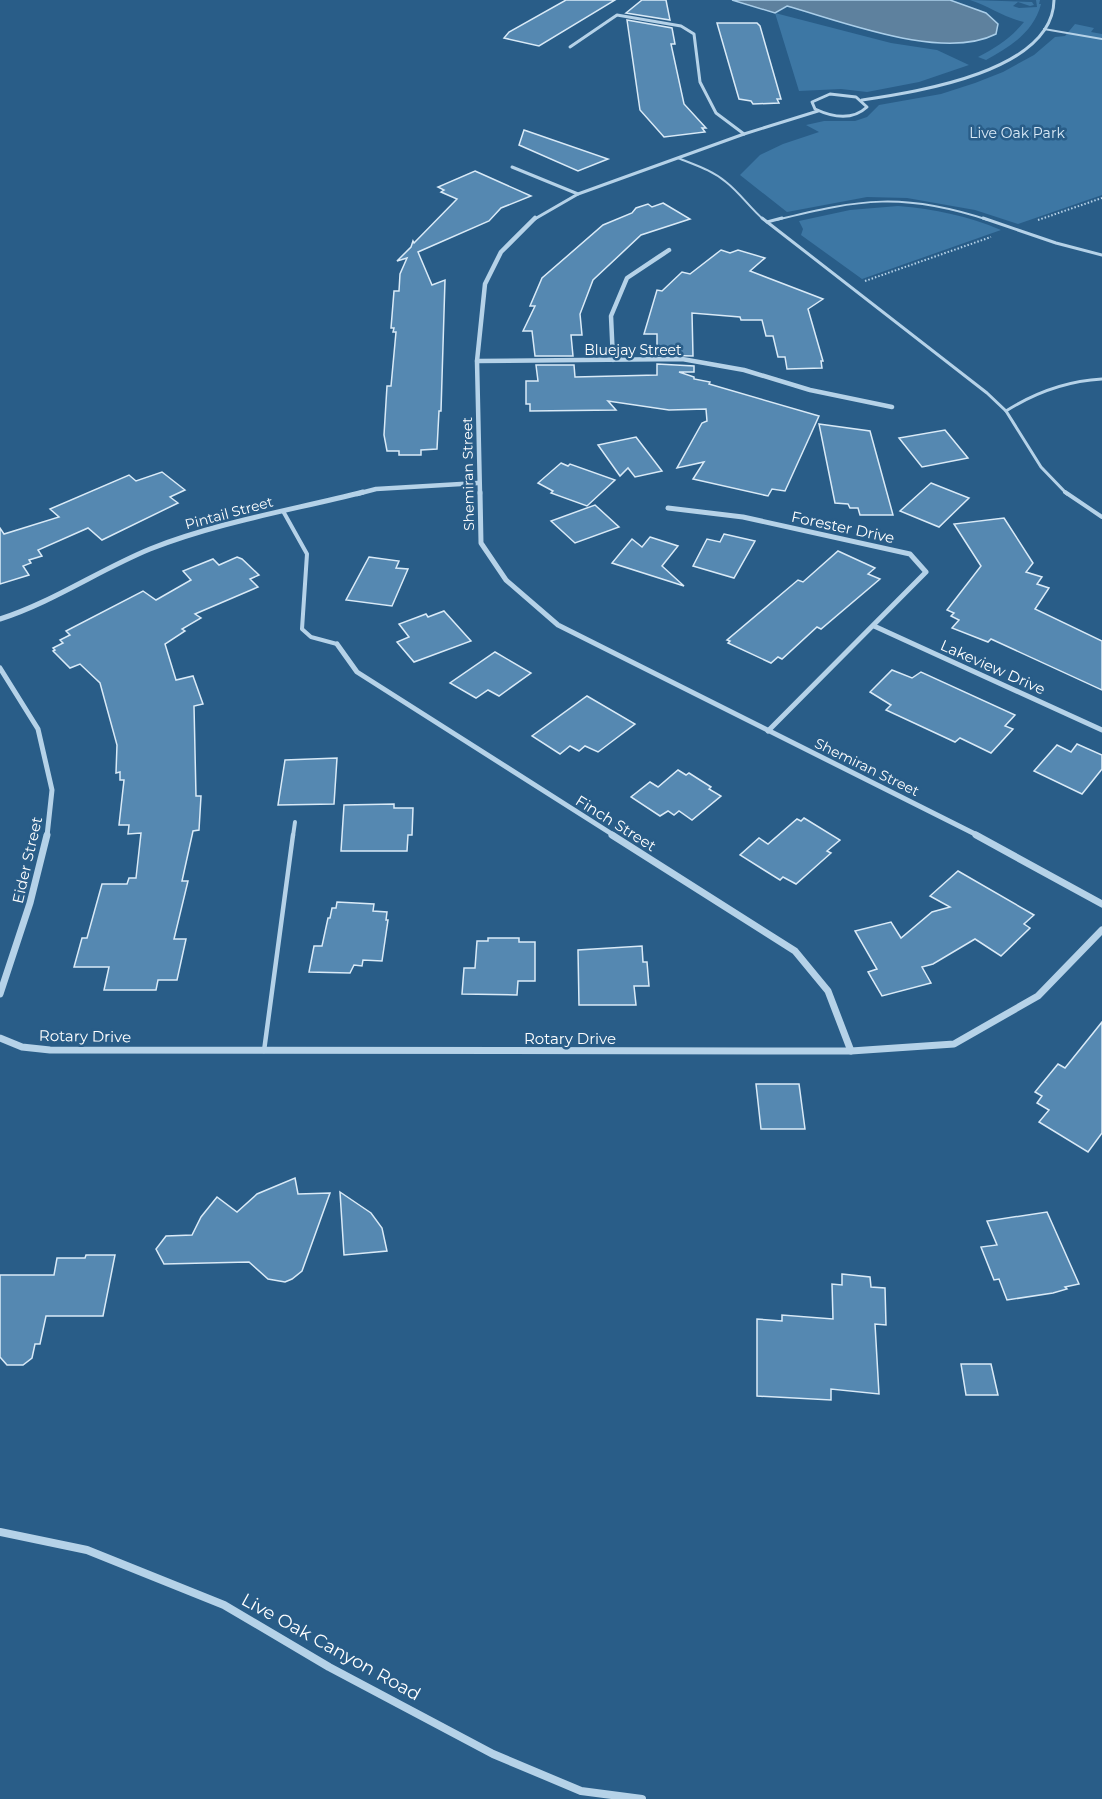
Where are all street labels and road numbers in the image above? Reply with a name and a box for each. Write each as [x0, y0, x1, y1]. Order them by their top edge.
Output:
street label: Bluejay Street [584, 341, 682, 359]
street label: Shemiran Street [458, 417, 478, 531]
street label: Pintail Street [183, 493, 275, 533]
street label: Forester Drive [790, 507, 896, 547]
street label: Lakeview Drive [938, 635, 1048, 699]
street label: Shemiran Street [812, 734, 922, 800]
street label: Finch Street [572, 791, 660, 855]
street label: Eider Street [8, 815, 46, 905]
street label: Rotary Drive [39, 1026, 131, 1046]
street label: Rotary Drive [524, 1029, 616, 1048]
street label: Live Oak Canyon Road [238, 1589, 424, 1705]

